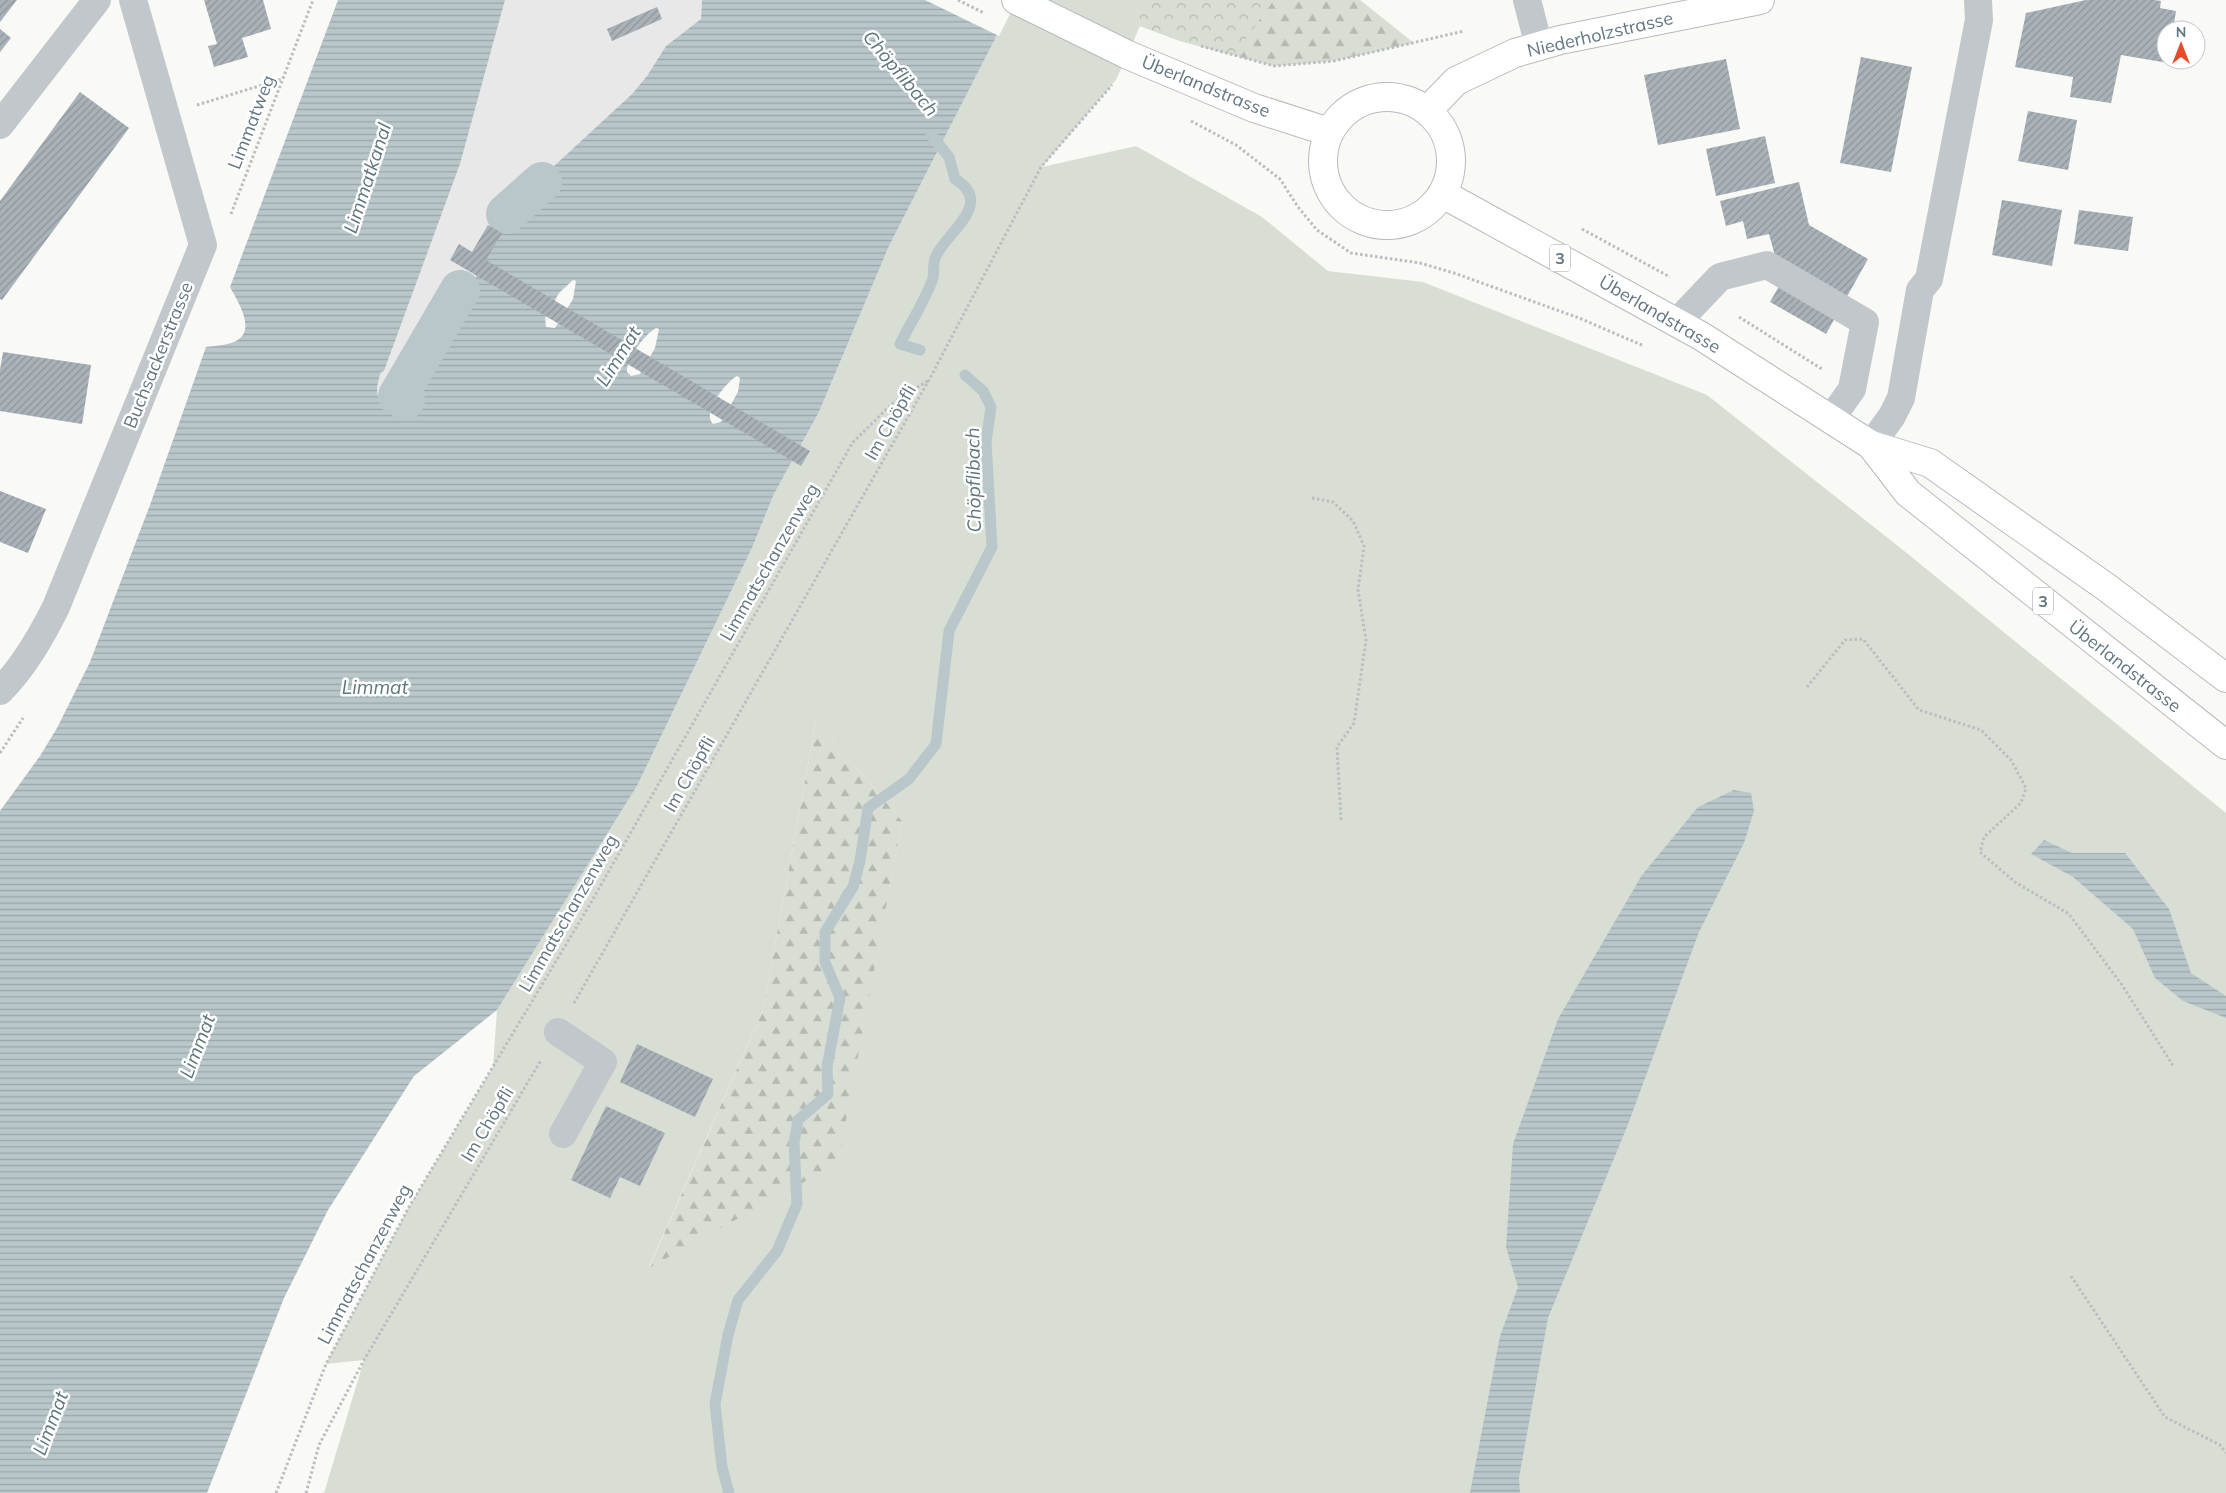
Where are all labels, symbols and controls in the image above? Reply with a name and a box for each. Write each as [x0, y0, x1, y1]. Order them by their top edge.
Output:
street label: Niederholzstrasse [1525, 6, 1675, 62]
north arrow [2156, 20, 2206, 70]
text: N [2176, 23, 2186, 41]
water label: Chöpflibach [858, 25, 944, 121]
street label: Überlandstrasse [1138, 50, 1274, 122]
street label: Limmatweg [223, 72, 279, 172]
water label: Limmatkanal [338, 119, 396, 236]
road number: 3 [1550, 244, 1570, 272]
street label: Überlandstrasse [1595, 270, 1725, 358]
street label: Buchsackerstrasse [118, 278, 198, 432]
water label: Limmat [590, 320, 646, 390]
street label: Im Chöpfli [859, 380, 921, 464]
water label: Chöpflibach [960, 427, 986, 533]
street label: Limmatschanzenweg [715, 479, 823, 645]
road number: 3 [2033, 588, 2053, 614]
street label: Überlandstrasse [2064, 615, 2186, 717]
water label: Limmat [342, 675, 409, 699]
street label: Im Chöpfli [658, 732, 720, 816]
street label: Limmatschanzenweg [514, 830, 622, 996]
water label: Limmat [174, 1009, 221, 1081]
street label: Im Chöpfli [456, 1082, 518, 1166]
street label: Limmatschanzenweg [312, 1180, 416, 1348]
water label: Limmat [27, 1386, 74, 1458]

